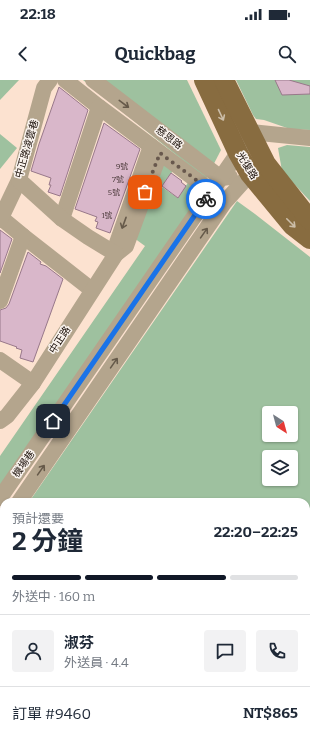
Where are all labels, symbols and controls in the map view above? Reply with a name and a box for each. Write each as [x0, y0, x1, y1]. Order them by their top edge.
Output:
text: 22:18 [20, 5, 56, 23]
icon: back [12, 43, 34, 65]
text: Quickbag [114, 43, 196, 65]
icon: search [276, 43, 298, 65]
one-way arrow [118, 99, 129, 108]
one-way arrow [217, 109, 225, 121]
street label: 中正路凌雲巷 [13, 119, 41, 179]
street label: 慈恩路 [153, 124, 185, 152]
street label: 光復路 [234, 150, 260, 182]
house number: 9號 [116, 162, 128, 171]
house number: 7號 [112, 175, 124, 184]
pin [128, 175, 162, 209]
courier [186, 179, 226, 219]
icon: bag [134, 181, 156, 203]
house number: 5號 [108, 188, 120, 197]
icon: bike [195, 188, 217, 210]
house number: 1號 [101, 211, 113, 220]
one-way arrow [119, 216, 127, 228]
one-way arrow [287, 218, 296, 228]
one-way arrow [200, 227, 208, 238]
street label: 中正路 [47, 324, 73, 356]
one-way arrow [110, 358, 118, 369]
pin [36, 404, 70, 438]
north arrow [262, 406, 298, 442]
map controls [262, 406, 298, 486]
icon: home [42, 410, 64, 432]
street label: 機場巷 [10, 448, 38, 480]
button: layers [262, 450, 298, 486]
one-way arrow [37, 465, 45, 476]
text: 預計還要 [12, 511, 64, 526]
text: 22:20–22:25 [214, 523, 298, 541]
text: 2 分鐘 [12, 526, 83, 557]
text: 外送中 · 160 m [12, 589, 95, 604]
button: person [12, 630, 54, 672]
button: chat [204, 630, 246, 672]
button: phone [256, 630, 298, 672]
text: 淑芬 [64, 634, 94, 652]
text: 外送員 · 4.4 [64, 655, 128, 670]
text: NT$865 [243, 704, 298, 722]
text: 訂單 #9460 [12, 705, 91, 723]

